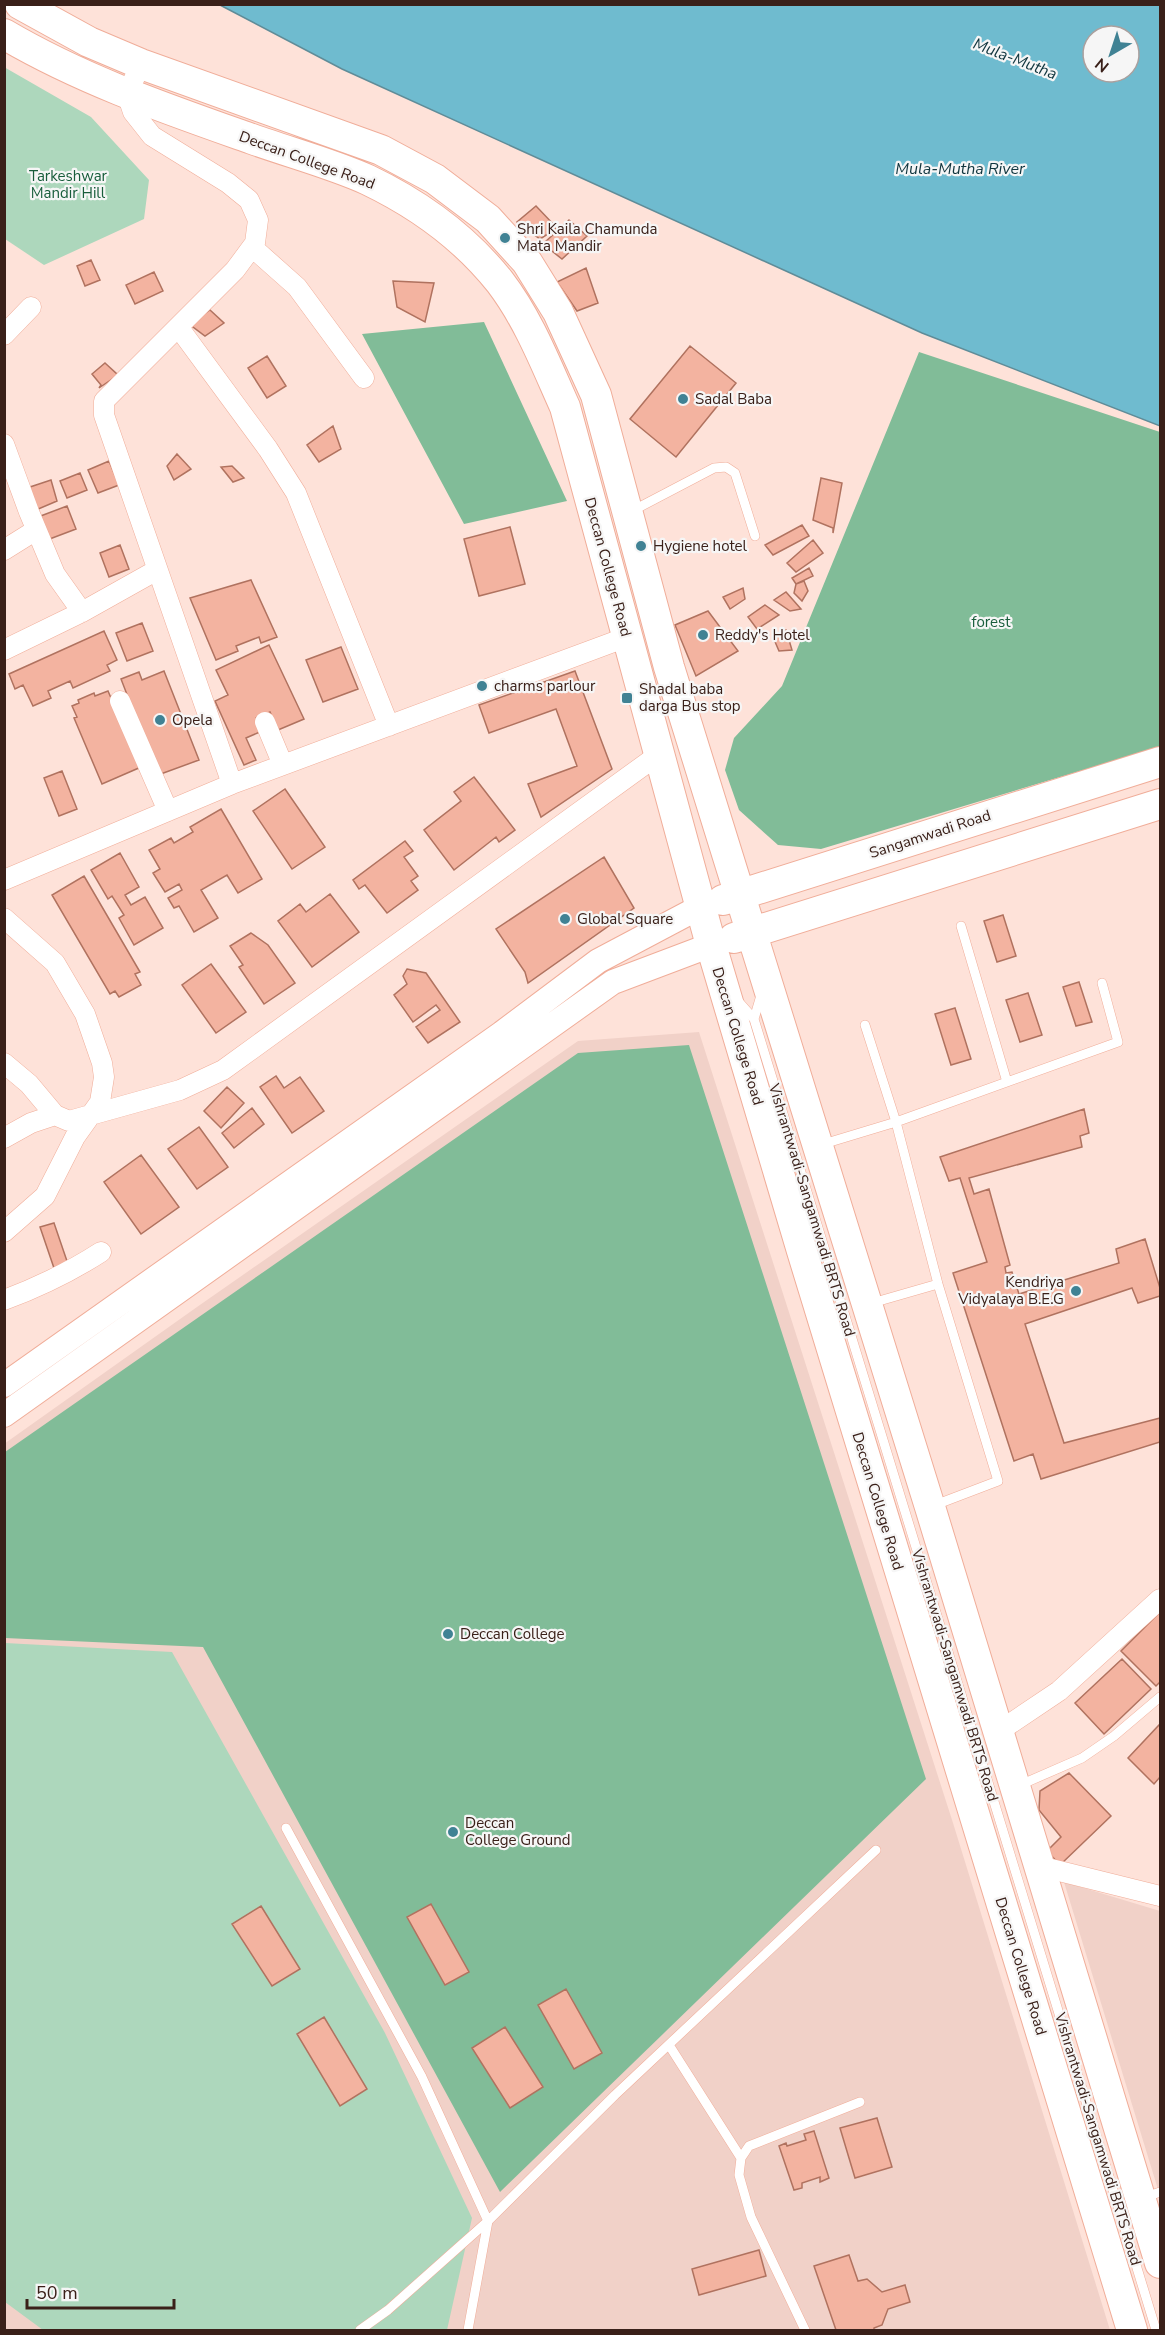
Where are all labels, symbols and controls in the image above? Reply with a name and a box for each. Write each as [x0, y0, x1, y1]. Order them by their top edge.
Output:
north arrow [1081, 24, 1141, 84]
water label: Mula-Mutha [970, 33, 1060, 85]
text: N [1091, 53, 1114, 77]
street label: Deccan College Road [236, 126, 378, 194]
water label: Mula-Mutha River [895, 158, 1026, 180]
park label: Tarkeshwar Mandir Hill [29, 166, 108, 203]
place label: Shri Kaila Chamunda Mata Mandir [517, 219, 658, 256]
marker: Shri Kaila Chamunda Mata Mandir [498, 231, 512, 245]
place label: Sadal Baba [695, 389, 772, 409]
marker: Sadal Baba [676, 392, 690, 406]
street label: Deccan College Road [580, 495, 636, 639]
place label: Hygiene hotel [653, 536, 748, 556]
marker: Hygiene hotel [634, 539, 648, 553]
park label: forest [972, 612, 1011, 632]
place label: Reddy's Hotel [715, 625, 810, 645]
marker: Reddy's Hotel [696, 628, 710, 642]
place label: charms parlour [494, 676, 596, 696]
marker: charms parlour [475, 679, 489, 693]
place label: Shadal baba darga Bus stop [639, 679, 741, 716]
marker: Shadal baba darga Bus stop [620, 691, 634, 705]
place label: Opela [172, 710, 213, 730]
marker: Opela [153, 713, 167, 727]
street label: Sangamwadi Road [867, 805, 993, 863]
place label: Global Square [577, 909, 673, 929]
marker: Global Square [558, 912, 572, 926]
street label: Deccan College Road [707, 965, 769, 1107]
street label: Vishrantwadi-Sangamwadi BRTS Road [764, 1080, 860, 1339]
place label: Kendriya Vidyalaya B.E.G [957, 1272, 1064, 1309]
marker: Kendriya Vidyalaya B.E.G [1069, 1284, 1083, 1298]
street label: Deccan College Road [847, 1430, 909, 1572]
street label: Vishrantwadi-Sangamwadi BRTS Road [907, 1545, 1003, 1804]
place label: Deccan College [460, 1624, 565, 1644]
marker: Deccan College [441, 1627, 455, 1641]
place label: Deccan College Ground [465, 1813, 571, 1850]
marker: Deccan College Ground [446, 1825, 460, 1839]
street label: Deccan College Road [990, 1895, 1052, 2037]
street label: Vishrantwadi-Sangamwadi BRTS Road [1050, 2009, 1146, 2268]
scale bar [27, 2272, 174, 2310]
text: 50 m [36, 2281, 78, 2305]

